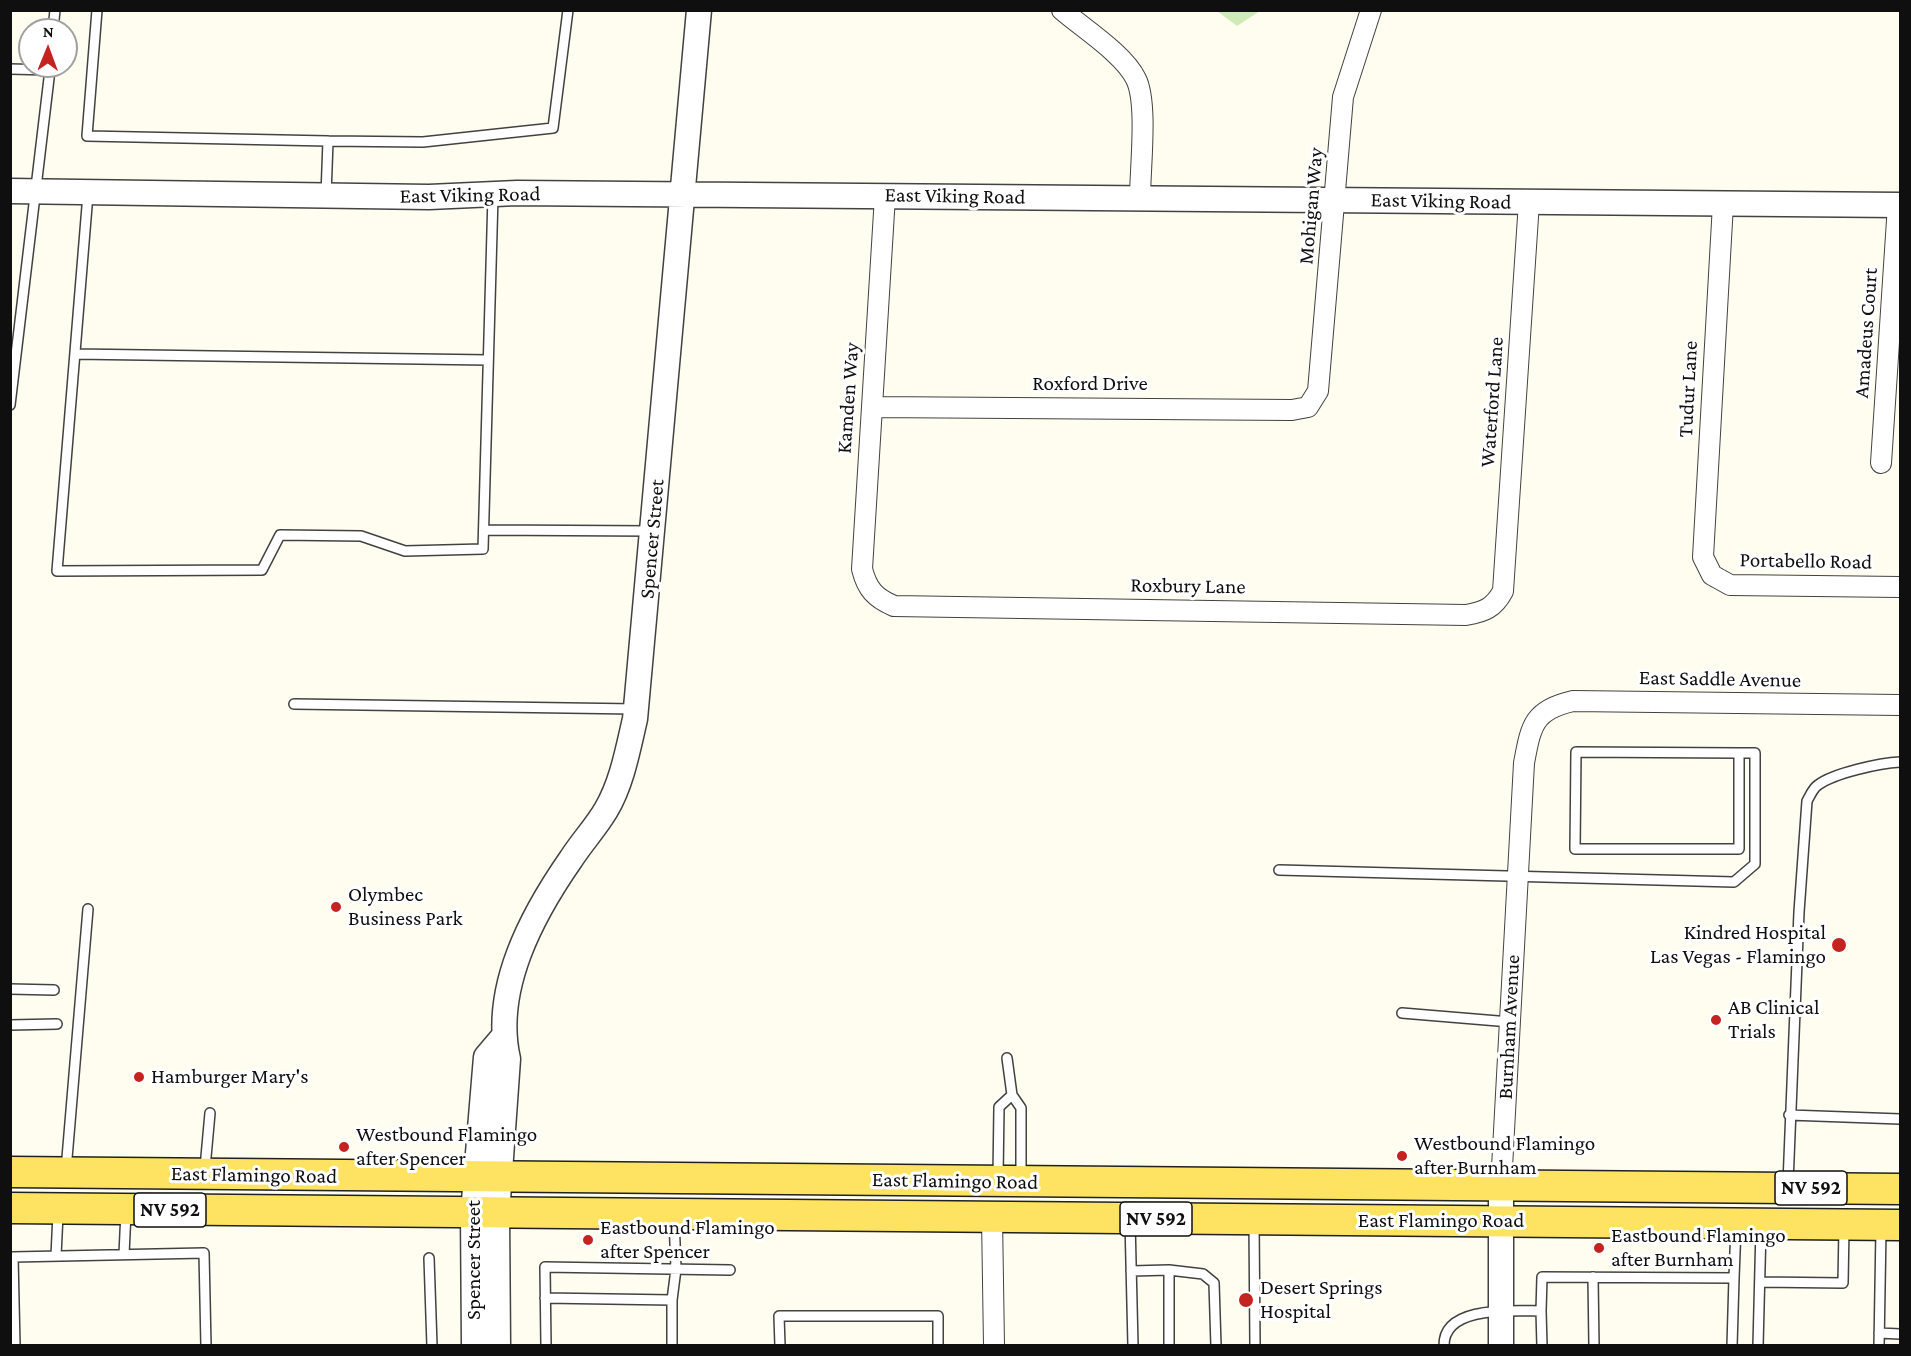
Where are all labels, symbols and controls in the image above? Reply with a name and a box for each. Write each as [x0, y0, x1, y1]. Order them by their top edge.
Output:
north arrow [18, 18, 78, 78]
text: N [43, 23, 54, 40]
street label: Mohigan Way [1293, 147, 1329, 265]
street label: East Viking Road [399, 181, 541, 209]
street label: East Viking Road [884, 182, 1026, 210]
street label: East Viking Road [1370, 187, 1512, 215]
street label: Amadeus Court [1849, 267, 1883, 399]
street label: Waterford Lane [1475, 336, 1509, 468]
street label: Tudur Lane [1673, 340, 1703, 438]
street label: Kamden Way [832, 341, 864, 455]
street label: Roxford Drive [1032, 371, 1148, 397]
street label: Spencer Street [634, 478, 670, 600]
street label: Portabello Road [1740, 547, 1872, 575]
street label: Roxbury Lane [1130, 572, 1246, 600]
street label: East Saddle Avenue [1639, 665, 1801, 693]
place label: Olymbec Business Park [348, 882, 463, 932]
marker: Olymbec Business Park [329, 900, 343, 914]
place label: Kindred Hospital Las Vegas - Flamingo [1650, 920, 1826, 970]
marker: Kindred Hospital Las Vegas - Flamingo [1830, 936, 1848, 954]
street label: Burnham Avenue [1493, 954, 1525, 1100]
place label: AB Clinical Trials [1728, 995, 1819, 1045]
marker: AB Clinical Trials [1709, 1013, 1723, 1027]
place label: Hamburger Mary's [151, 1064, 308, 1090]
marker: Hamburger Mary's [132, 1070, 146, 1084]
place label: Westbound Flamingo after Spencer [356, 1122, 537, 1172]
place label: Westbound Flamingo after Burnham [1414, 1131, 1595, 1181]
marker: Westbound Flamingo after Spencer [337, 1140, 351, 1154]
marker: Westbound Flamingo after Burnham [1395, 1149, 1409, 1163]
street label: East Flamingo Road [171, 1161, 337, 1189]
street label: East Flamingo Road [872, 1167, 1038, 1195]
road number: NV 592 [1775, 1171, 1847, 1205]
road number: NV 592 [134, 1193, 206, 1227]
street label: Spencer Street [461, 1200, 487, 1320]
road number: NV 592 [1120, 1202, 1192, 1236]
street label: East Flamingo Road [1358, 1208, 1524, 1234]
place label: Eastbound Flamingo after Spencer [600, 1215, 775, 1265]
place label: Eastbound Flamingo after Burnham [1611, 1223, 1786, 1273]
marker: Eastbound Flamingo after Spencer [581, 1233, 595, 1247]
marker: Eastbound Flamingo after Burnham [1592, 1241, 1606, 1255]
place label: Desert Springs Hospital [1260, 1275, 1382, 1325]
marker: Desert Springs Hospital [1237, 1291, 1255, 1309]

